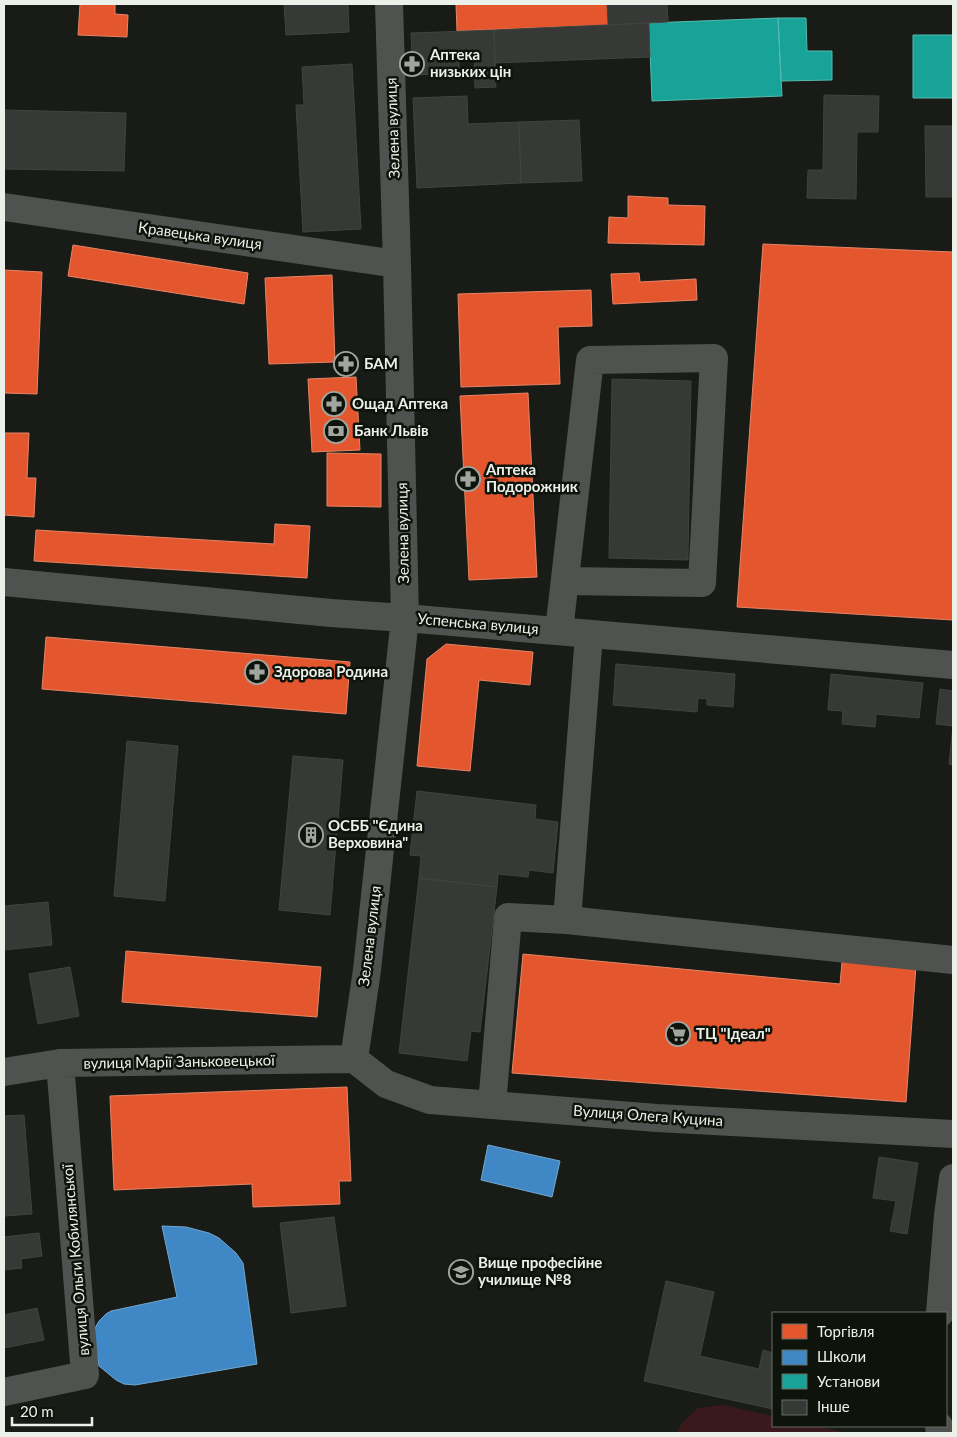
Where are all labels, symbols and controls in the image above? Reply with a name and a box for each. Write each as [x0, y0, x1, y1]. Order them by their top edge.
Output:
place label: Аптека низьких цін [429, 45, 511, 80]
pharmacy icon: Аптека низьких цін [399, 51, 425, 77]
street label: Зелена вулиця [381, 77, 403, 179]
street label: Кравецька вулиця [137, 217, 263, 253]
pharmacy icon: БАМ [333, 351, 359, 377]
place label: БАМ [364, 354, 398, 372]
pharmacy icon: Ощад Аптека [321, 391, 347, 417]
place label: Ощад Аптека [352, 394, 448, 412]
bank icon: Банк Львів [323, 418, 349, 444]
place label: Банк Львів [354, 421, 429, 439]
place label: Аптека Подорожник [485, 460, 579, 495]
pharmacy icon: Аптека Подорожник [455, 466, 481, 492]
street label: Зелена вулиця [392, 482, 412, 584]
street label: Успенська вулиця [417, 609, 539, 637]
pharmacy icon: Здорова Родина [244, 659, 270, 685]
place label: Здорова Родина [274, 662, 388, 680]
place label: ОСББ "Єдина Верховина" [328, 816, 423, 851]
building icon: ОСББ "Єдина Верховина" [298, 822, 324, 848]
street label: Зелена вулиця [354, 885, 384, 987]
supermarket icon: ТЦ "Ідеал" [665, 1021, 691, 1047]
place label: ТЦ "Ідеал" [696, 1024, 771, 1042]
street label: вулиця Марії Заньковецької [83, 1050, 275, 1072]
street label: Вулиця Олега Куцина [572, 1101, 724, 1129]
street label: вулиця Ольги Кобилянської [58, 1163, 92, 1356]
place label: Вище професійне училище №8 [478, 1253, 602, 1288]
school or university icon: Вище професійне училище №8 [448, 1259, 474, 1285]
legend [772, 1312, 947, 1427]
text: Торгівля [817, 1322, 874, 1340]
text: Школи [817, 1347, 866, 1365]
text: Установи [817, 1372, 880, 1390]
scale bar [12, 1394, 92, 1426]
text: Інше [817, 1397, 850, 1415]
text: 20 m [20, 1402, 54, 1420]

